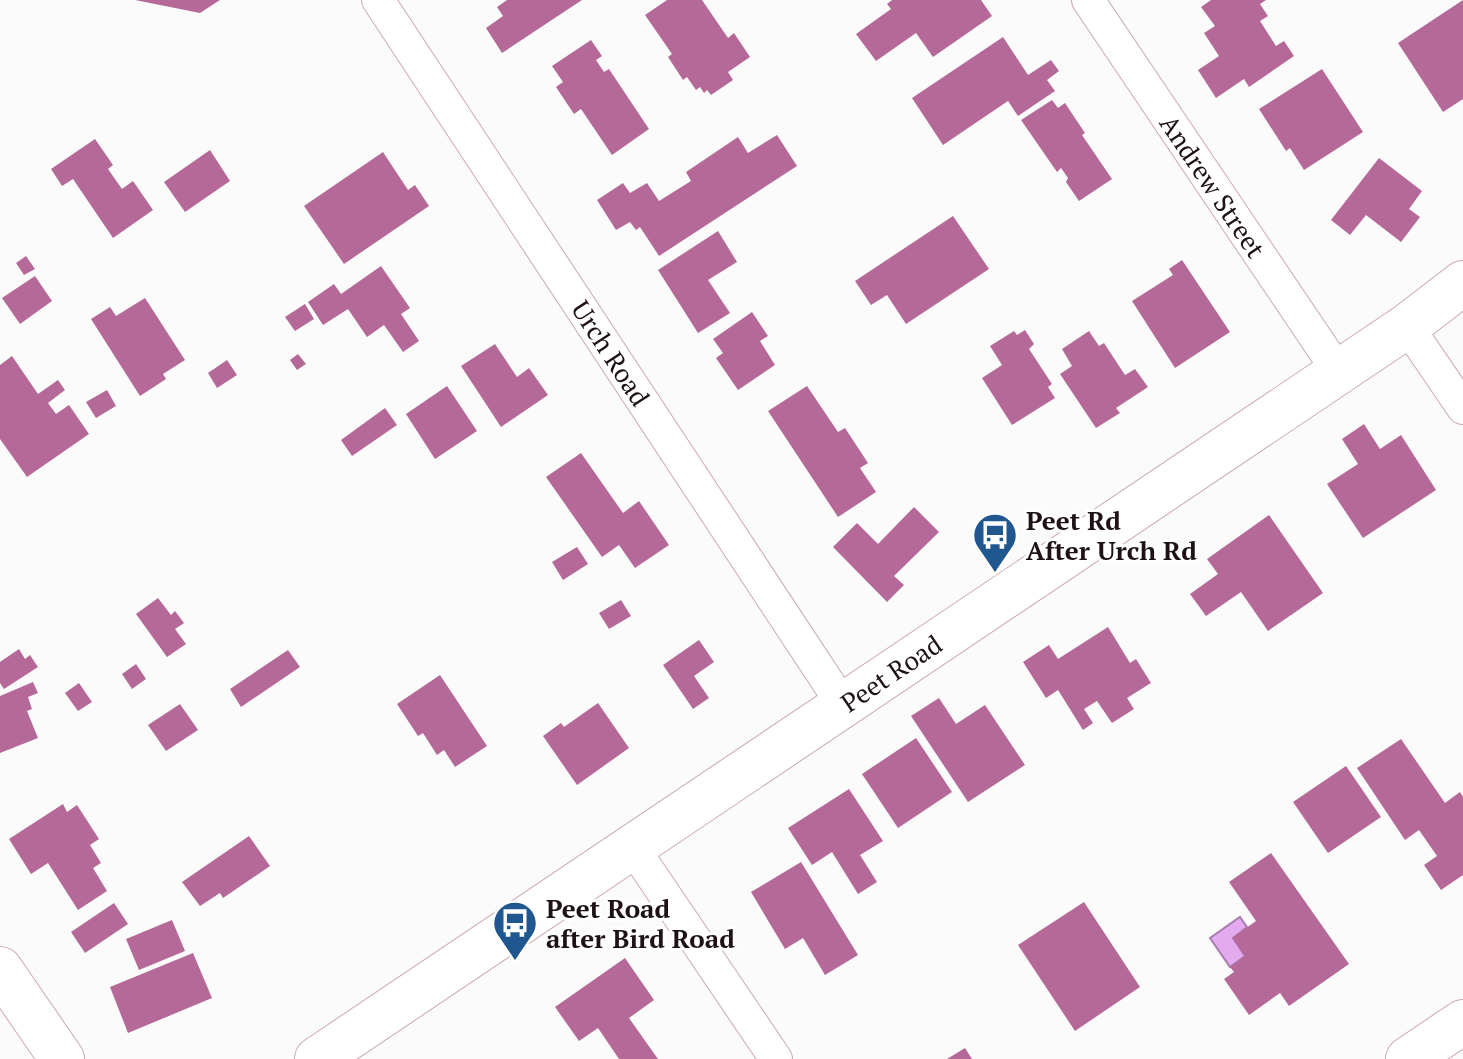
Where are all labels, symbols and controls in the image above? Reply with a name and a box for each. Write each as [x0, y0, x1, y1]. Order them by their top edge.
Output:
street label: Andrew Street [1153, 108, 1273, 264]
street label: Urch Road [564, 294, 658, 412]
place label: Peet Rd After Urch Rd [1026, 503, 1197, 567]
bus stop icon: Peet Rd After Urch Rd [971, 511, 1019, 574]
street label: Peet Road [834, 627, 948, 719]
place label: Peet Road after Bird Road [546, 891, 735, 955]
bus stop icon: Peet Road after Bird Road [491, 899, 539, 962]

